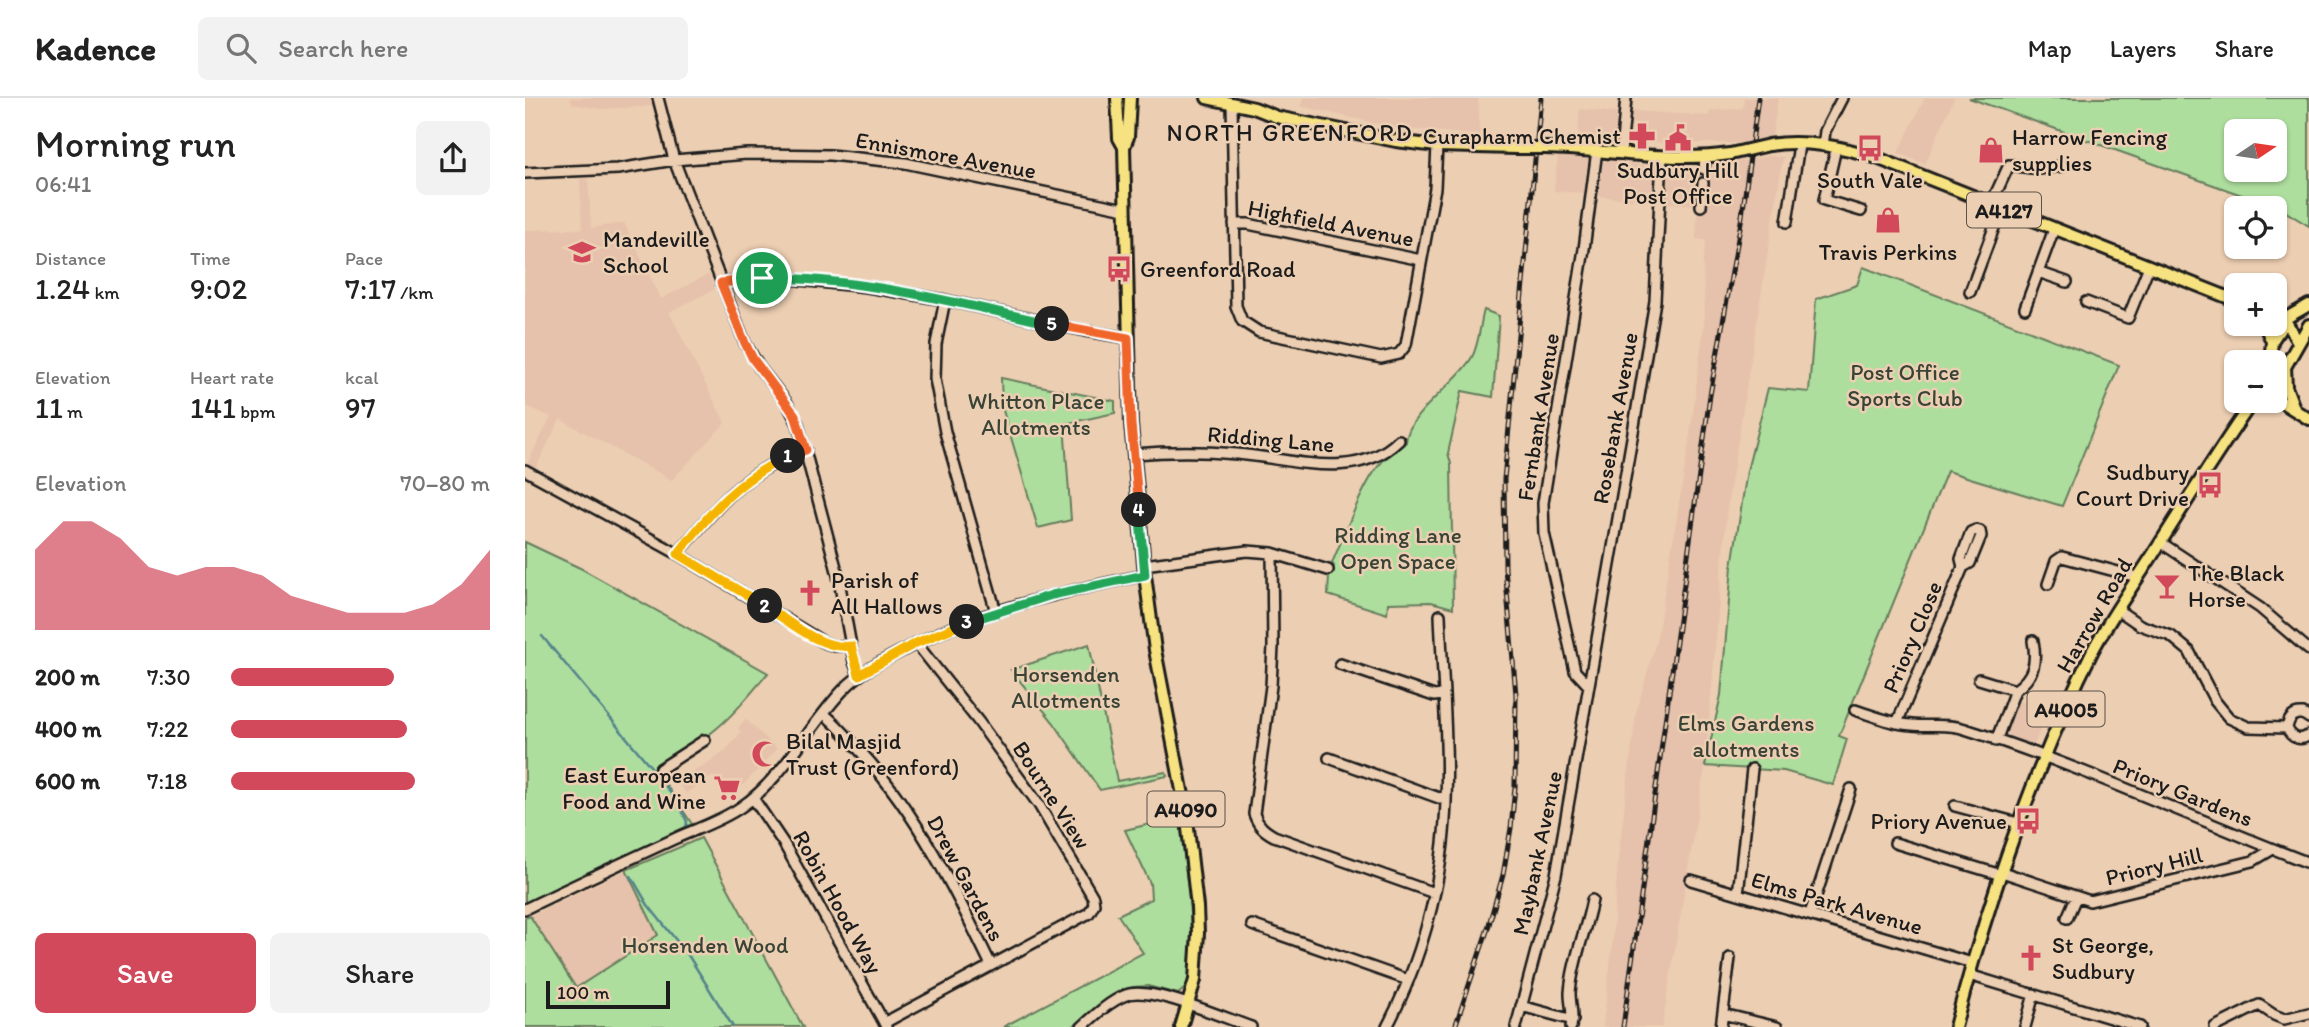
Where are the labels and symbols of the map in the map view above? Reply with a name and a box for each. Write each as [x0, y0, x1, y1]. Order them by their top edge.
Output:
district label: NORTH GREENFORD [1166, 118, 1414, 147]
north arrow [2224, 119, 2287, 182]
pharmacy icon: Curapharm Chemist [1627, 121, 1657, 151]
place label: Curapharm Chemist [1423, 122, 1621, 150]
public building icon: Sudbury Hill Post Office [1663, 123, 1693, 153]
place label: Harrow Fencing supplies [2012, 123, 2167, 177]
street label: Ennismore Avenue [853, 125, 1039, 185]
bus stop icon: South Vale [1855, 133, 1885, 163]
shop icon: Harrow Fencing supplies [1976, 135, 2006, 165]
place label: Sudbury Hill Post Office [1617, 156, 1740, 210]
place label: South Vale [1817, 166, 1923, 194]
road number: A4127 [1967, 192, 2041, 228]
street label: Highfield Avenue [1246, 193, 1416, 253]
shop icon: Travis Perkins [1873, 205, 1903, 235]
place label: Mandeville School [603, 225, 710, 279]
school or university icon: Mandeville School [567, 237, 597, 267]
place label: Travis Perkins [1819, 238, 1957, 266]
pin [732, 248, 792, 308]
bus stop icon: Greenford Road [1104, 254, 1134, 284]
place label: Greenford Road [1140, 255, 1296, 283]
pin: 5 [1035, 306, 1069, 342]
street label: Rosebank Avenue [1586, 330, 1644, 506]
street label: Fernbank Avenue [1511, 331, 1565, 503]
park label: Post Office Sports Club [1847, 358, 1963, 412]
park label: Whitton Place Allotments [968, 387, 1104, 441]
street label: Ridding Lane [1206, 419, 1336, 459]
pin: 1 [771, 438, 805, 474]
place label: Sudbury Court Drive [2076, 458, 2189, 512]
bus stop icon: Sudbury Court Drive [2195, 470, 2225, 500]
pin: 4 [1121, 492, 1157, 528]
park label: Ridding Lane Open Space [1334, 521, 1462, 575]
street label: Harrow Road [2050, 552, 2138, 678]
place label: The Black Horse [2188, 559, 2285, 613]
place label: Parish of All Hallows [831, 566, 943, 620]
bar icon: The Black Horse [2152, 571, 2182, 601]
street label: Priory Close [1876, 577, 1948, 697]
church icon: Parish of All Hallows [795, 578, 825, 608]
pin: 2 [747, 588, 783, 624]
pin: 3 [949, 604, 985, 640]
park label: Horsenden Allotments [1011, 660, 1121, 714]
road number: A4005 [2027, 692, 2105, 726]
park label: Elms Gardens allotments [1678, 709, 1814, 763]
place label: Bilal Masjid Trust (Greenford) [786, 727, 959, 781]
street label: Bourne View [1007, 736, 1097, 854]
mosque icon: Bilal Masjid Trust (Greenford) [750, 739, 780, 769]
street label: Priory Gardens [2109, 751, 2257, 833]
place label: East European Food and Wine [562, 761, 706, 815]
street label: Maybank Avenue [1506, 768, 1568, 938]
supermarket icon: East European Food and Wine [712, 773, 742, 803]
road number: A4090 [1147, 792, 1225, 826]
bus stop icon: Priory Avenue [2013, 806, 2043, 836]
place label: Priory Avenue [1870, 807, 2007, 835]
street label: Drew Gardens [921, 810, 1011, 946]
street label: Robin Hood Way [787, 825, 889, 979]
street label: Priory Hill [2102, 840, 2206, 892]
street label: Elms Park Avenue [1748, 865, 1926, 941]
park label: Horsenden Wood [621, 931, 789, 959]
place label: St George, Sudbury [2052, 931, 2154, 985]
church icon: St George, Sudbury [2016, 943, 2046, 973]
scale bar [546, 978, 670, 1010]

